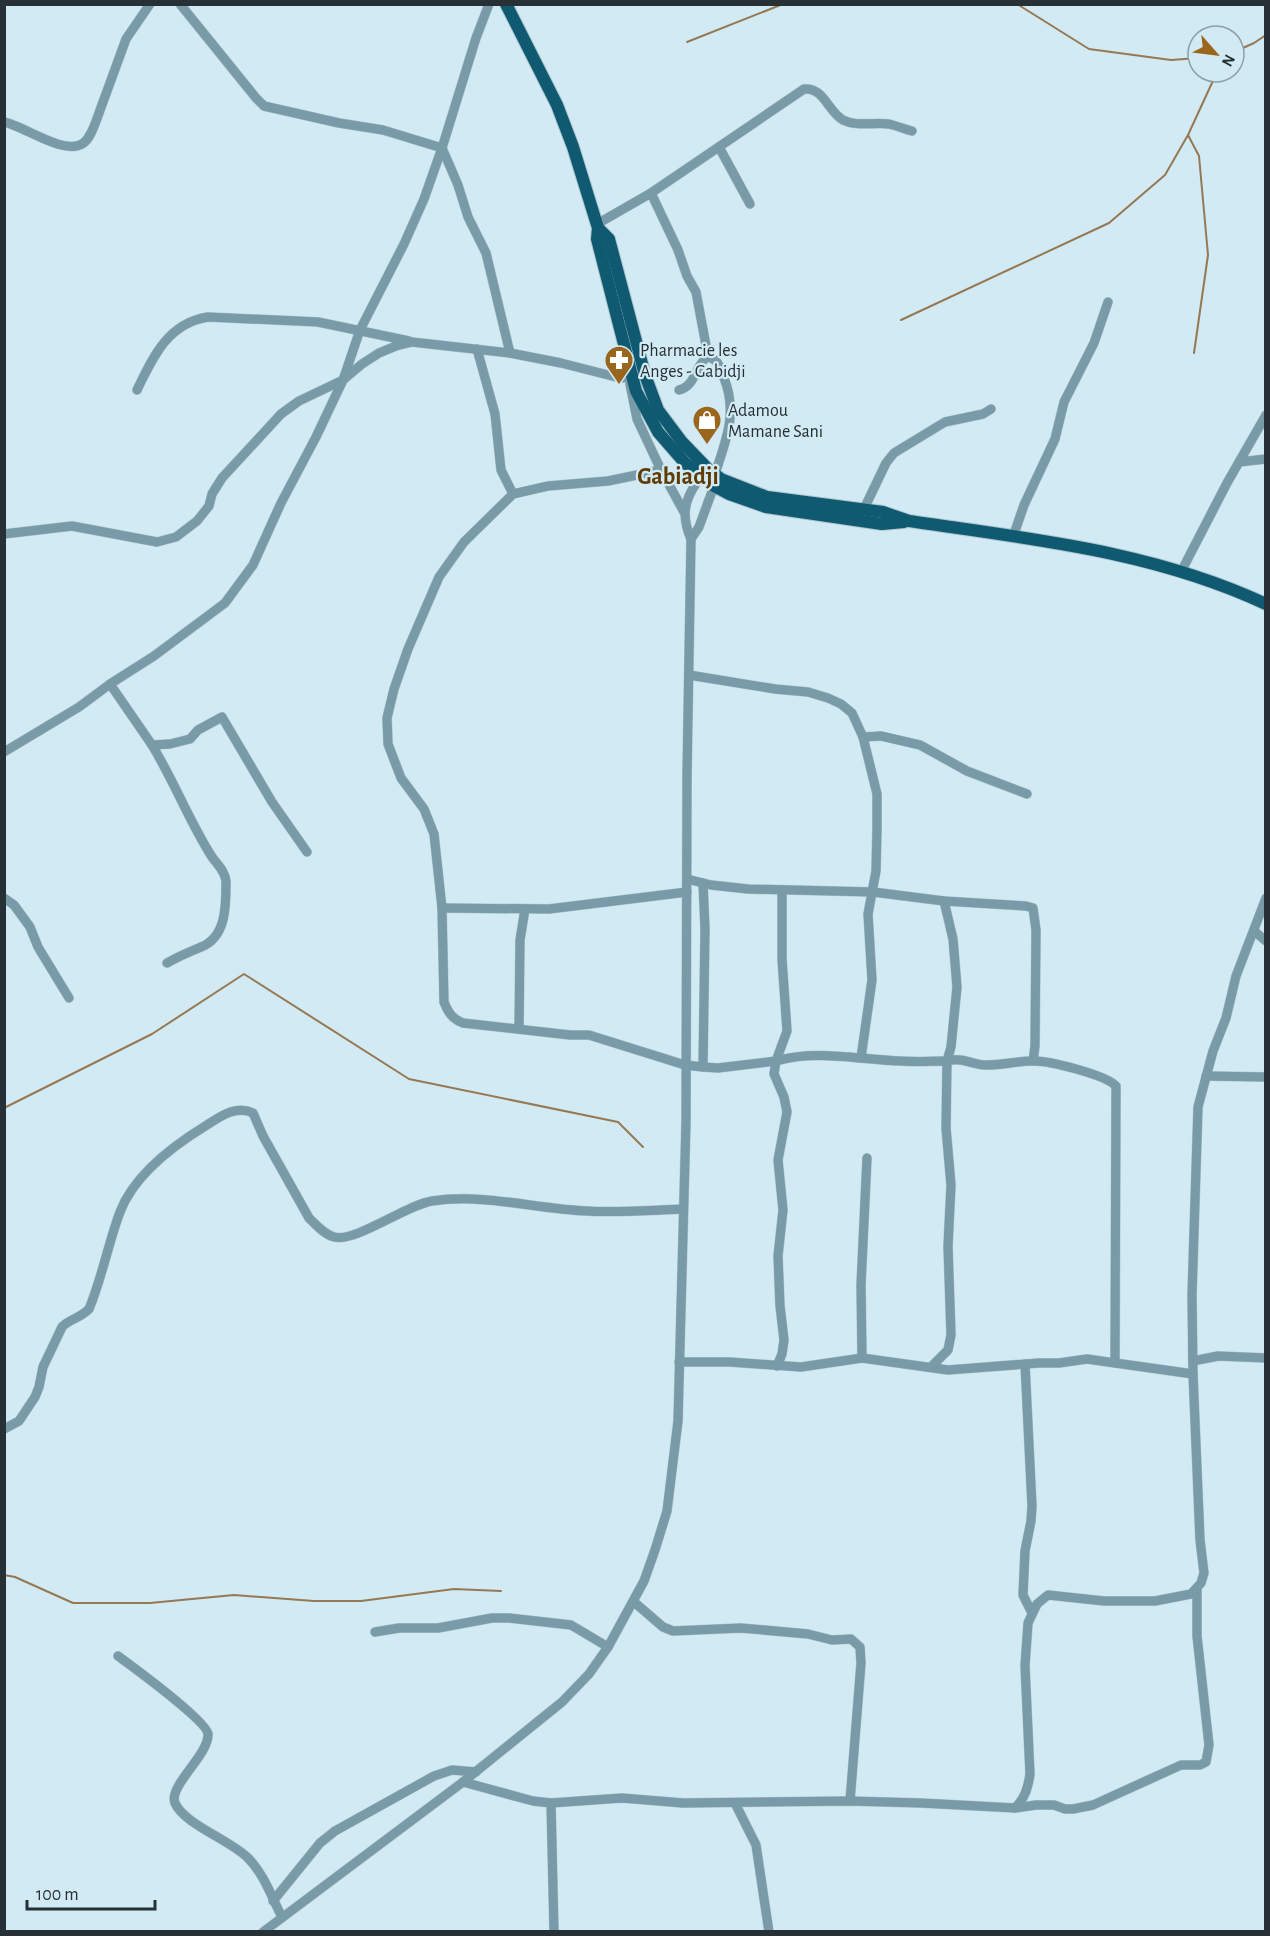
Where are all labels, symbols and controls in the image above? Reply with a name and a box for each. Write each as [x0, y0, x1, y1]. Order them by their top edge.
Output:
north arrow [1186, 24, 1246, 84]
text: N [1219, 52, 1238, 69]
place label: Pharmacie les Anges - Gabidji [640, 342, 746, 381]
pharmacy icon: Pharmacie les Anges - Gabidji [603, 344, 635, 386]
place label: Adamou Mamane Sani [728, 402, 823, 441]
shop icon: Adamou Mamane Sani [691, 404, 723, 446]
district label: Gabiadji [637, 465, 719, 489]
scale bar [27, 1873, 154, 1911]
text: 100 m [36, 1886, 79, 1904]

